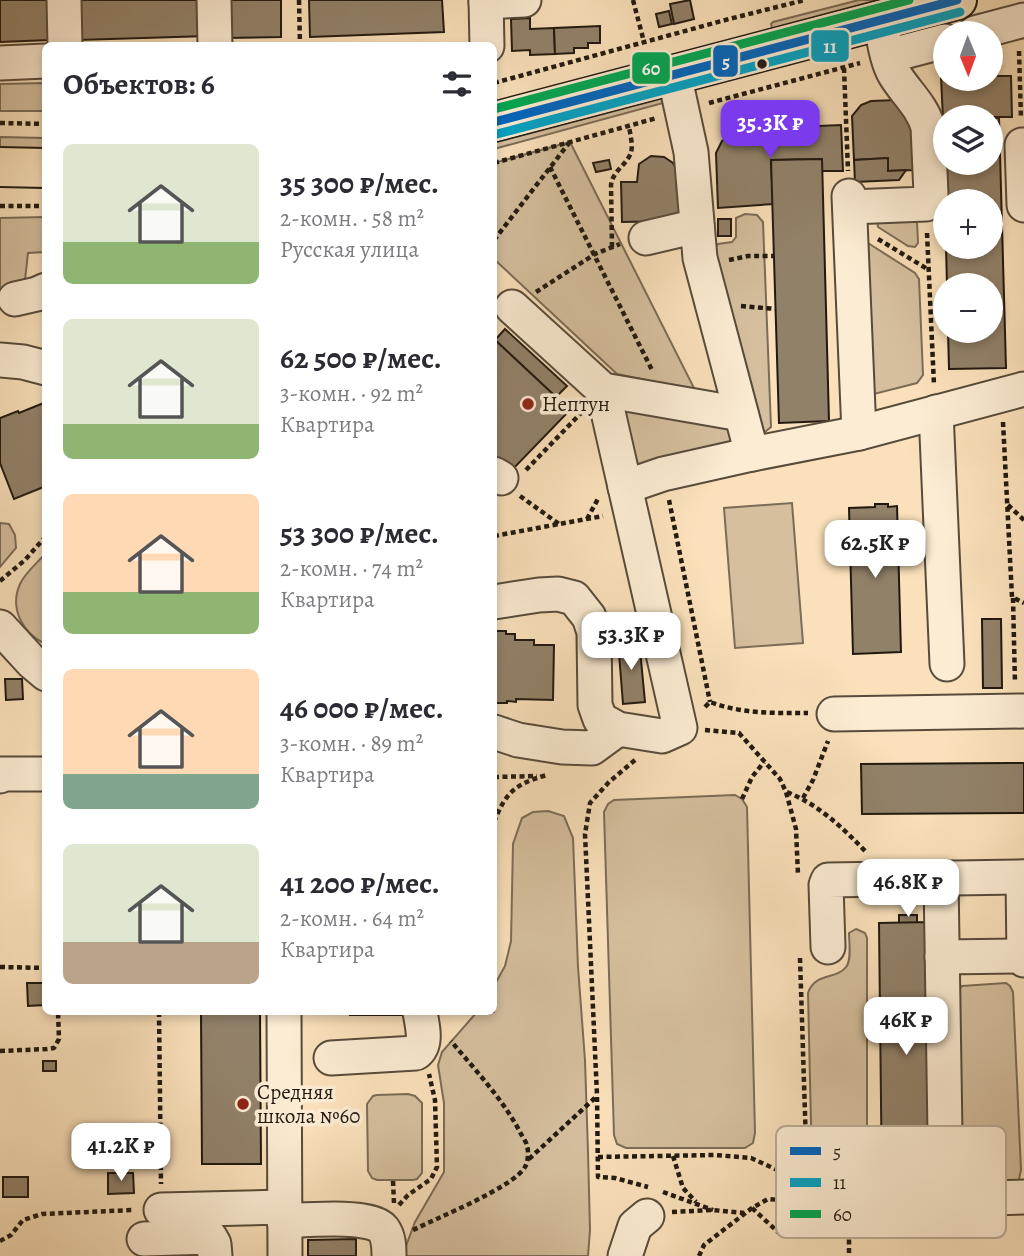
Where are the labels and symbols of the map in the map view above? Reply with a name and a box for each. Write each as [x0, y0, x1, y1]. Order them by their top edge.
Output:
north arrow [933, 21, 1003, 91]
line badge: 11 [810, 29, 850, 63]
text: 11 [823, 34, 837, 60]
line badge: 5 [712, 44, 739, 78]
text: 5 [722, 49, 730, 75]
line badge: 60 [631, 51, 671, 85]
text: 60 [642, 56, 661, 82]
unlabelled marker [755, 57, 769, 71]
pin: 35.3K ₽ [705, 100, 835, 160]
place label: Нептун [542, 390, 610, 418]
marker: Нептун [520, 396, 536, 412]
pin: 62.5K ₽ [810, 520, 940, 580]
pin: 53.3K ₽ [566, 612, 696, 672]
pin: 46.8K ₽ [843, 860, 973, 919]
pin: 46K ₽ [857, 998, 955, 1057]
place label: Средняя школа №60 [257, 1078, 360, 1130]
marker: Средняя школа №60 [235, 1096, 251, 1112]
pin: 41.2K ₽ [56, 1124, 186, 1183]
legend [776, 1126, 1006, 1238]
text: 5 [833, 1139, 841, 1165]
text: 11 [833, 1170, 846, 1196]
text: 60 [833, 1202, 852, 1228]

